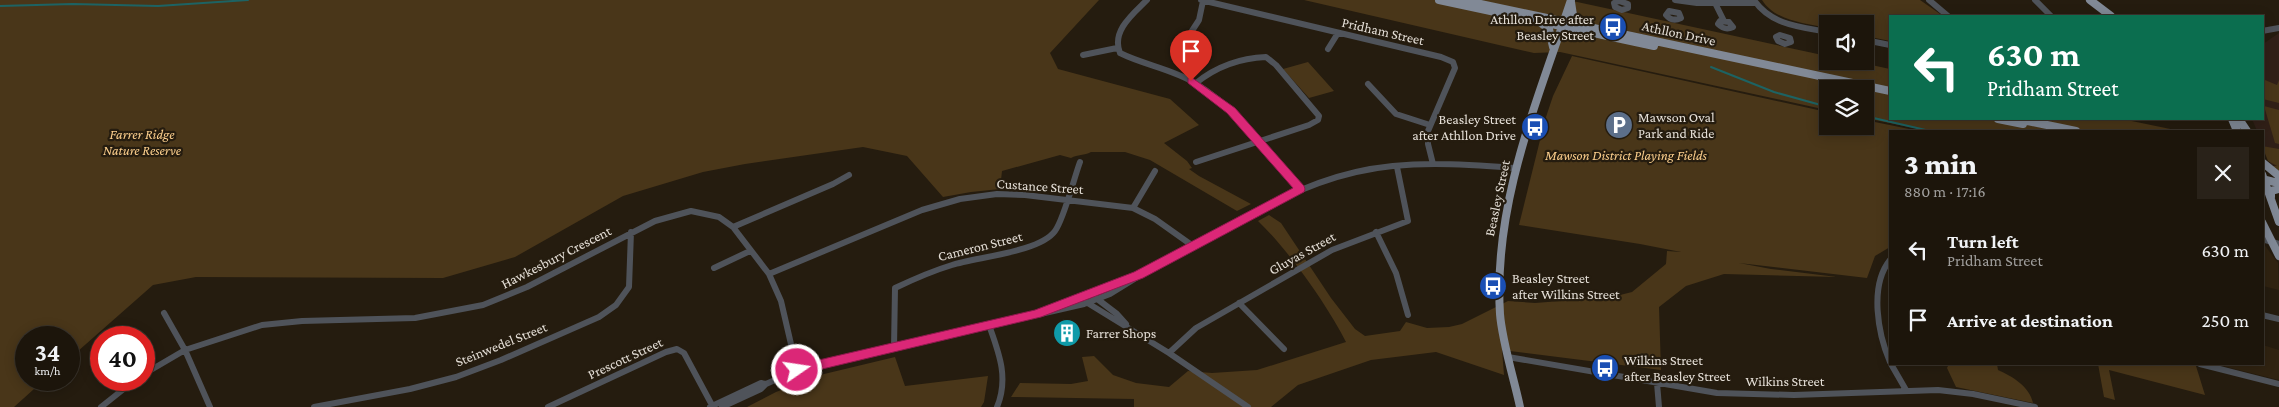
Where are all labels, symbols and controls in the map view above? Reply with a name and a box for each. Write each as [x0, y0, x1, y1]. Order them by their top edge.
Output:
place label: Athllon Drive after Beasley Street [1490, 11, 1594, 43]
bus stop icon: Athllon Drive after Beasley Street [1598, 12, 1628, 42]
street label: Pridham Street [1340, 14, 1426, 48]
map controls [1819, 15, 1874, 135]
button: sound [1819, 15, 1874, 70]
street label: Athllon Drive [1641, 17, 1717, 49]
pin [1170, 30, 1212, 81]
icon: left [1904, 35, 1969, 100]
text: 630 m [1987, 35, 2080, 74]
icon: arrive [1177, 37, 1205, 65]
text: Pridham Street [1987, 76, 2119, 101]
button: layers [1819, 80, 1874, 135]
place label: Mawson Oval Park and Ride [1638, 109, 1715, 141]
parking icon: Mawson Oval Park and Ride [1604, 110, 1634, 140]
place label: Beasley Street after Athllon Drive [1412, 111, 1516, 143]
bus stop icon: Beasley Street after Athllon Drive [1520, 112, 1550, 142]
park label: Farrer Ridge Nature Reserve [103, 126, 182, 158]
park label: Mawson District Playing Fields [1544, 147, 1708, 163]
text: 3 min [1904, 147, 1977, 180]
button: close [2197, 147, 2249, 199]
street label: Beasley Street [1481, 158, 1513, 238]
street label: Custance Street [996, 175, 1084, 197]
text: 880 m · 17:16 [1904, 183, 1986, 200]
street label: Hawkesbury Crescent [498, 222, 614, 292]
street label: Cameron Street [936, 228, 1024, 264]
street label: Gluyas Street [1266, 228, 1338, 278]
text: Turn left [1947, 231, 2019, 252]
icon: left [1904, 236, 1932, 264]
text: 630 m [2201, 240, 2249, 261]
text: Pridham Street [1947, 252, 2043, 269]
place label: Beasley Street after Wilkins Street [1512, 270, 1620, 302]
bus stop icon: Beasley Street after Wilkins Street [1478, 271, 1508, 301]
icon: arrive [1904, 306, 1932, 334]
text: Arrive at destination [1947, 310, 2113, 331]
text: 250 m [2201, 310, 2249, 331]
street label: Steinwedel Street [453, 318, 549, 370]
building icon: Farrer Shops [1052, 318, 1082, 348]
place label: Farrer Shops [1086, 325, 1156, 341]
speed limit sign: 40 [90, 326, 155, 391]
street label: Prescott Street [585, 334, 665, 382]
text: 34 [35, 339, 60, 366]
position arrow [770, 343, 822, 395]
place label: Wilkins Street after Beasley Street [1624, 352, 1731, 384]
bus stop icon: Wilkins Street after Beasley Street [1590, 353, 1620, 383]
text: km/h [35, 364, 60, 378]
street label: Wilkins Street [1746, 373, 1825, 389]

